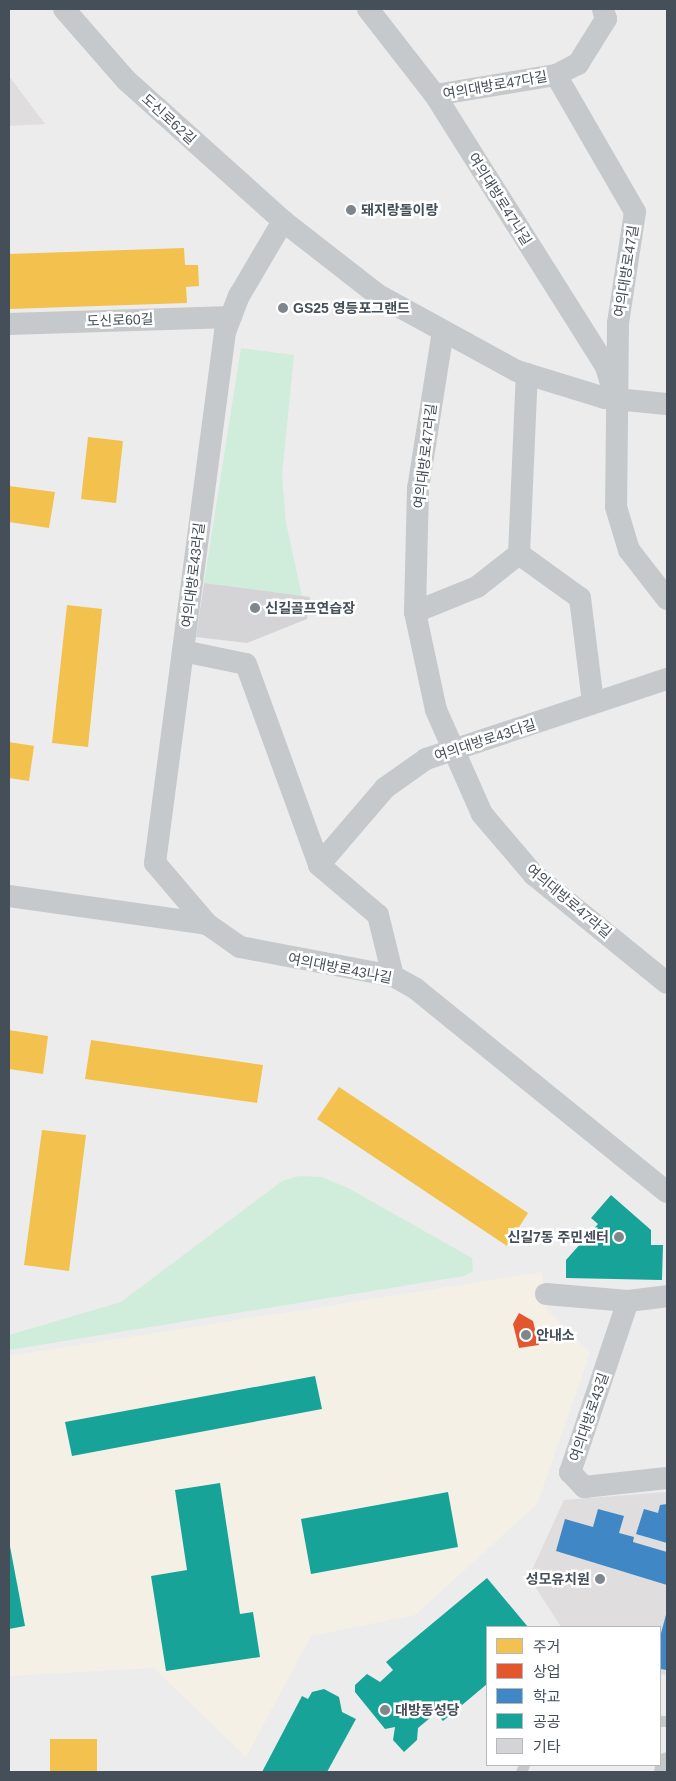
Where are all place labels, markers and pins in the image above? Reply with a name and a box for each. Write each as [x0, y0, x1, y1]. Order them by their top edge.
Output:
place label: 돼지랑돌이랑 [361, 202, 438, 218]
marker: 돼지랑돌이랑 [345, 204, 357, 216]
place label: GS25 영등포그랜드 [293, 300, 410, 316]
marker: GS25 영등포그랜드 [277, 302, 289, 314]
place label: 신길골프연습장 [265, 600, 355, 616]
marker: 신길골프연습장 [249, 602, 261, 614]
place label: 신길7동 주민센터 [507, 1229, 609, 1245]
marker: 신길7동 주민센터 [613, 1231, 625, 1243]
place label: 안내소 [536, 1327, 575, 1343]
marker: 안내소 [520, 1329, 532, 1341]
place label: 성모유치원 [526, 1571, 590, 1587]
marker: 성모유치원 [594, 1573, 606, 1585]
place label: 대방동성당 [395, 1702, 459, 1718]
marker: 대방동성당 [379, 1704, 391, 1716]

